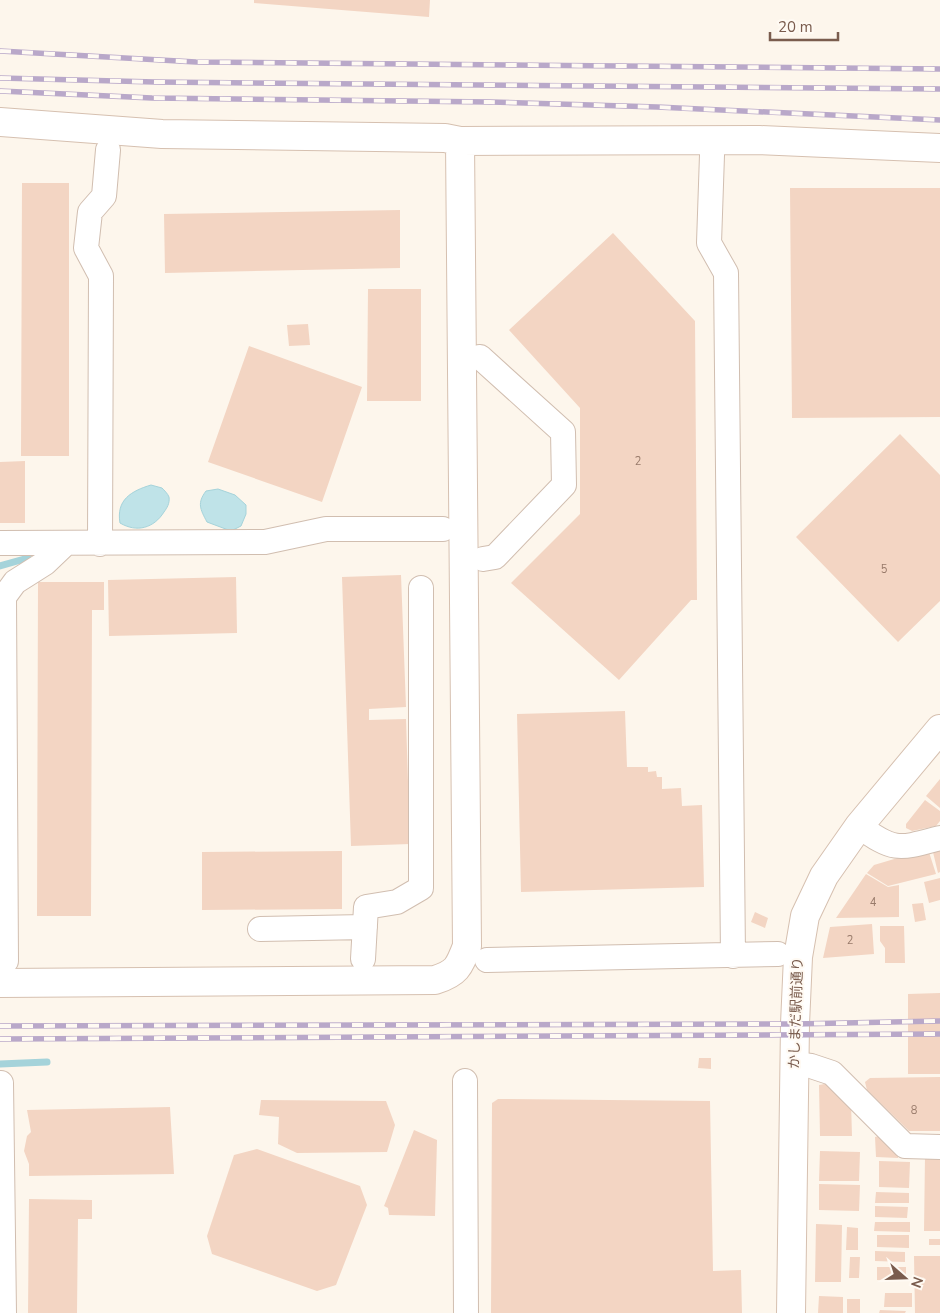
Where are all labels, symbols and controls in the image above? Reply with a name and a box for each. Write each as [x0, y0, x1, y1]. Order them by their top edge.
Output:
scale bar [770, 10, 838, 42]
text: 20 m [778, 17, 813, 37]
house number: 2 [635, 454, 641, 469]
house number: 5 [881, 562, 888, 577]
house number: 4 [870, 895, 877, 910]
house number: 2 [847, 933, 853, 948]
street label: かしまだ駅前通り [785, 957, 807, 1069]
house number: 8 [911, 1103, 918, 1118]
north arrow [880, 1253, 930, 1303]
text: N [906, 1274, 927, 1290]

